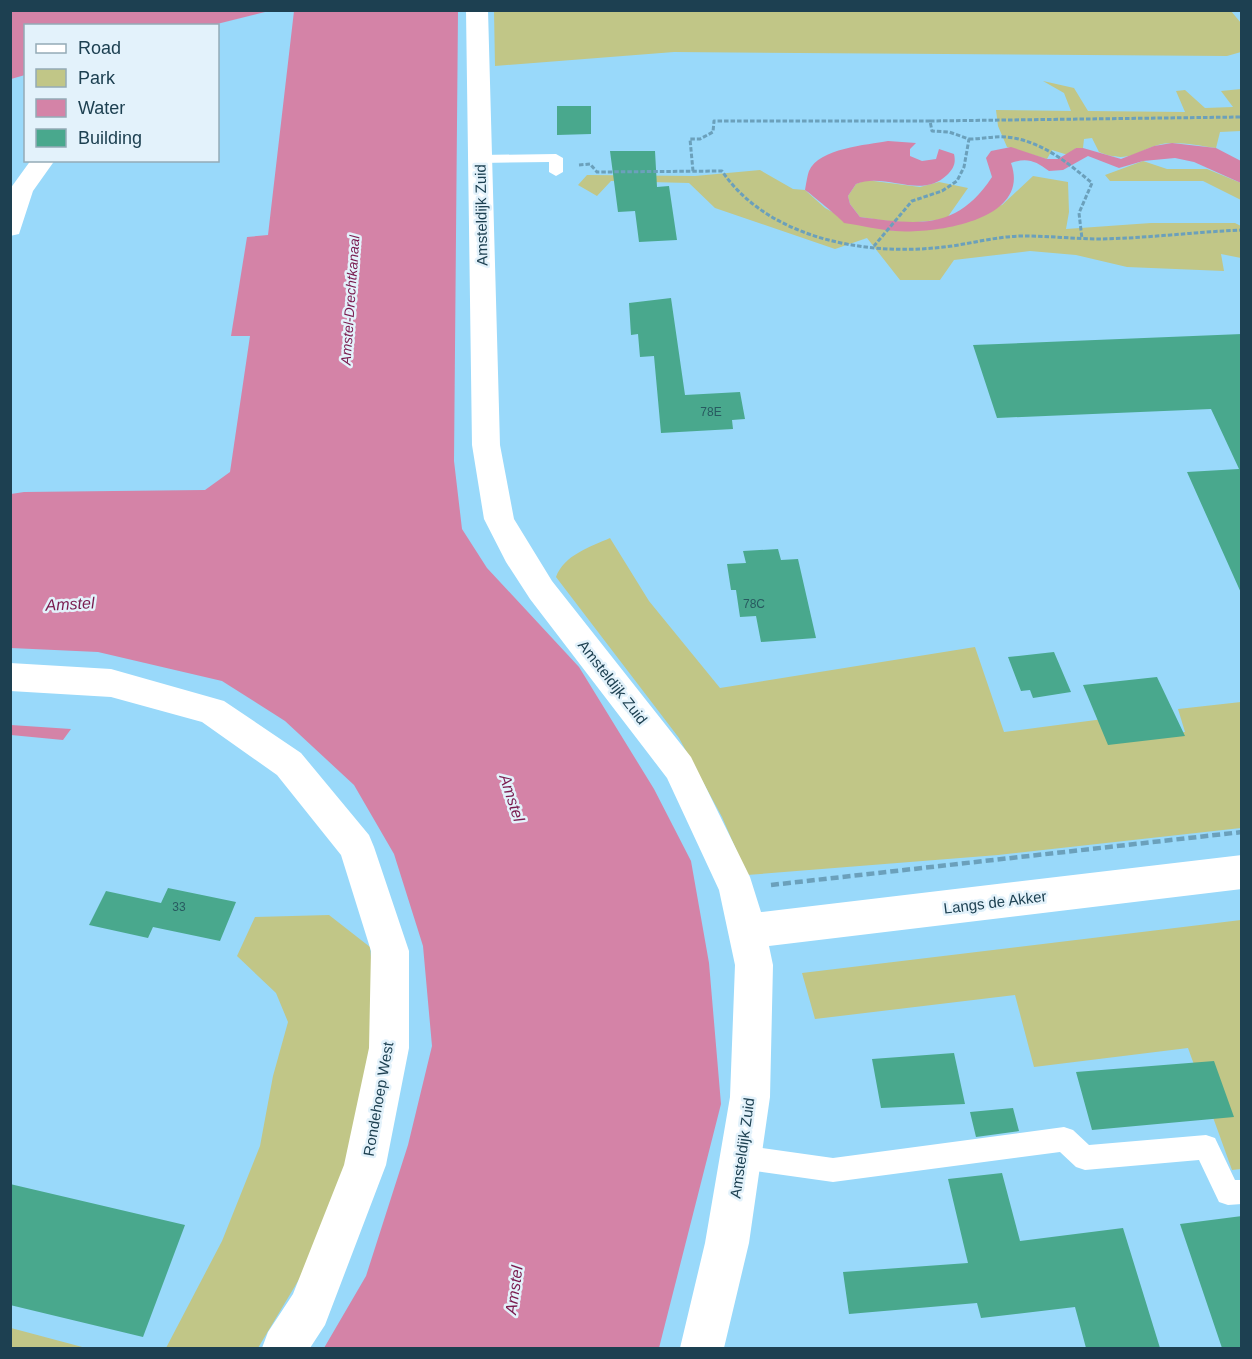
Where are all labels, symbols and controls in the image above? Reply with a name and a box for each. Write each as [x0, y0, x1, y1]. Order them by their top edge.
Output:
legend [24, 24, 219, 162]
text: Road [78, 38, 121, 58]
text: Park [78, 68, 116, 88]
text: Water [78, 98, 125, 118]
text: Building [78, 128, 142, 148]
street label: Amsteldijk Zuid [472, 164, 490, 266]
water label: Amstel-Drechtkanaal [337, 234, 363, 366]
house number: 78E [700, 405, 722, 419]
water label: Amstel [44, 594, 95, 614]
house number: 78C [743, 597, 765, 611]
street label: Amsteldijk Zuid [575, 637, 651, 727]
water label: Amstel [496, 771, 528, 824]
street label: Langs de Akker [943, 887, 1047, 917]
house number: 33 [172, 900, 186, 914]
street label: Rondehoep West [360, 1040, 397, 1157]
street label: Amsteldijk Zuid [727, 1096, 757, 1200]
water label: Amstel [502, 1264, 526, 1316]

